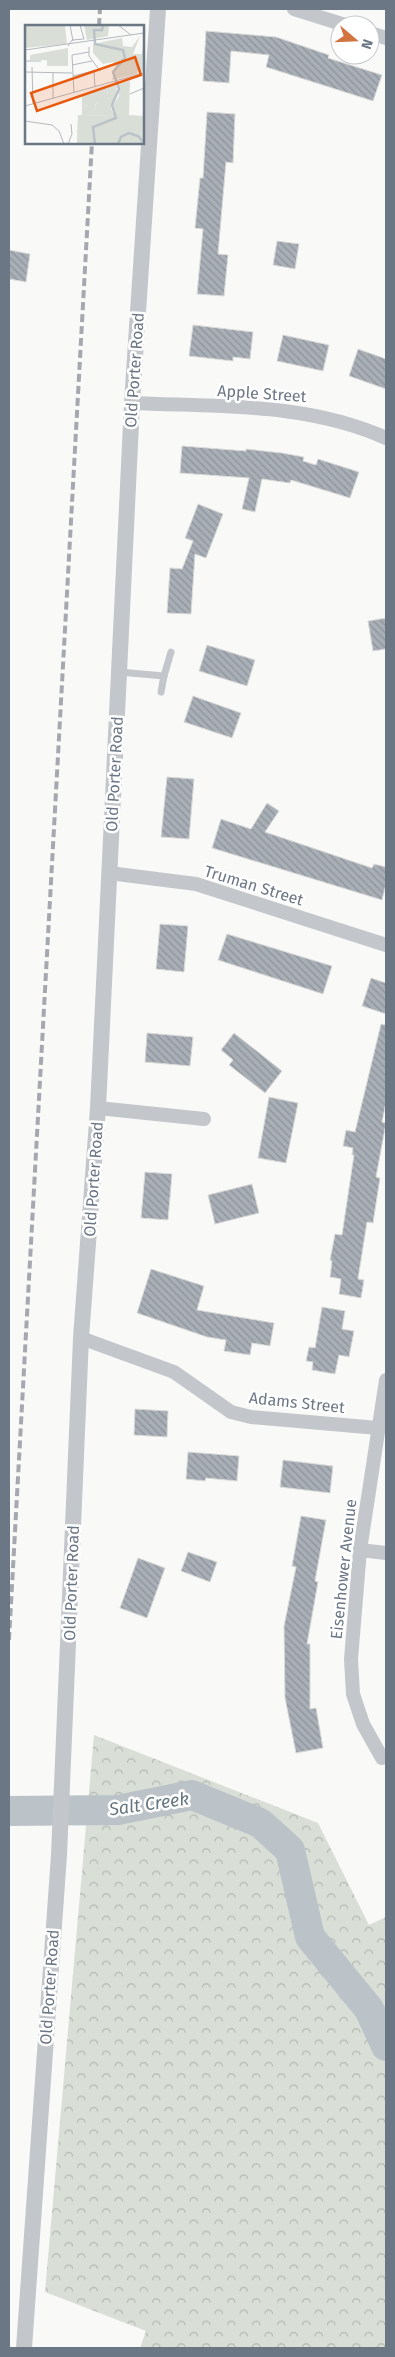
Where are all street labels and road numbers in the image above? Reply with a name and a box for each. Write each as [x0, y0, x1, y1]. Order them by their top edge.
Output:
street label: Old Porter Road [121, 312, 148, 428]
street label: Apple Street [217, 381, 307, 406]
street label: Old Porter Road [102, 716, 127, 832]
street label: Truman Street [202, 861, 306, 910]
street label: Old Porter Road [80, 1121, 107, 1237]
street label: Adams Street [248, 1388, 346, 1417]
street label: Eisenhower Avenue [327, 1498, 360, 1640]
street label: Old Porter Road [60, 1525, 83, 1641]
street label: Old Porter Road [36, 1929, 63, 2045]

